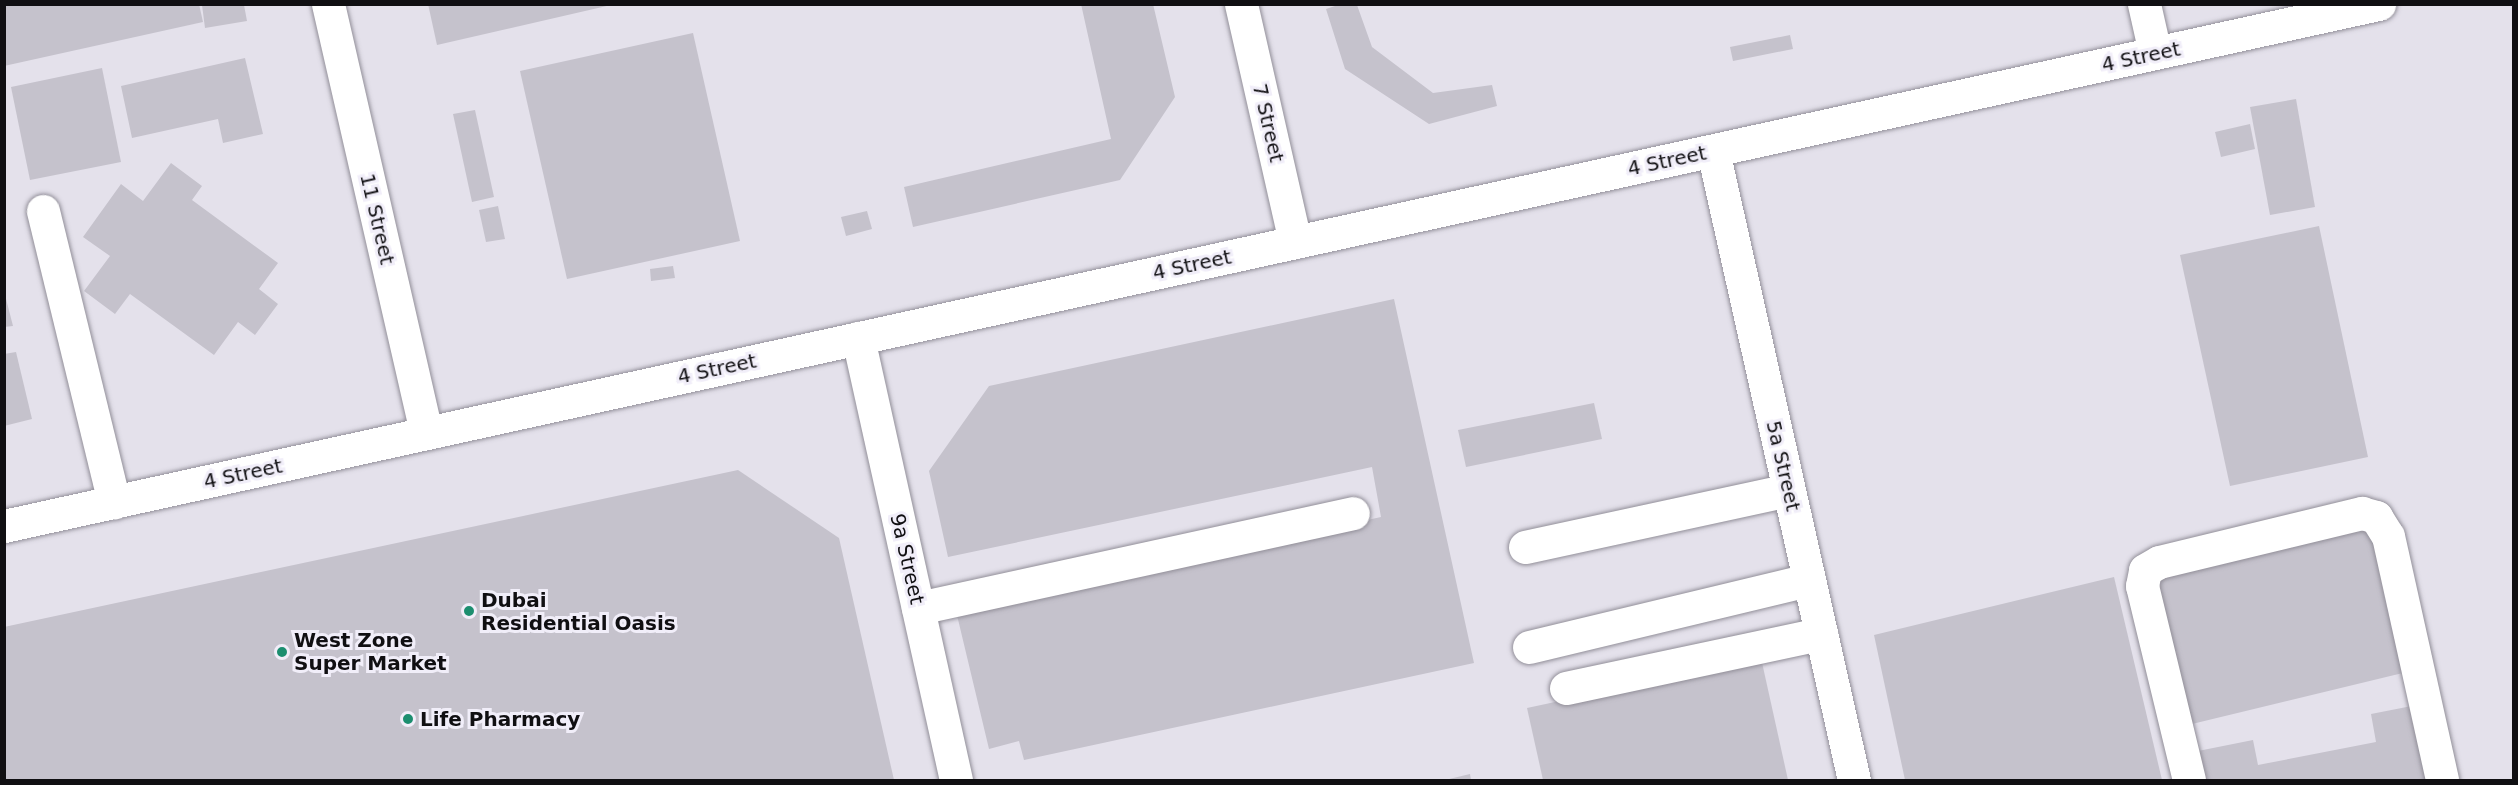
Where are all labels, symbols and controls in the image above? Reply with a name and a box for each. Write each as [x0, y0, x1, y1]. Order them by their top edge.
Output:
street label: 4 Street [2099, 37, 2183, 77]
street label: 7 Street [1247, 81, 1289, 165]
street label: 4 Street [1625, 141, 1709, 181]
street label: 11 Street [355, 171, 399, 267]
street label: 4 Street [1150, 245, 1234, 285]
street label: 4 Street [675, 349, 759, 389]
street label: 5a Street [1761, 418, 1805, 514]
street label: 4 Street [201, 454, 285, 494]
street label: 9a Street [885, 511, 929, 607]
place label: Dubai Residential Oasis [481, 588, 676, 635]
marker: Dubai Residential Oasis [462, 604, 476, 618]
place label: West Zone Super Market [294, 628, 446, 675]
marker: West Zone Super Market [275, 645, 289, 659]
place label: Life Pharmacy [420, 707, 580, 731]
marker: Life Pharmacy [401, 712, 415, 726]

